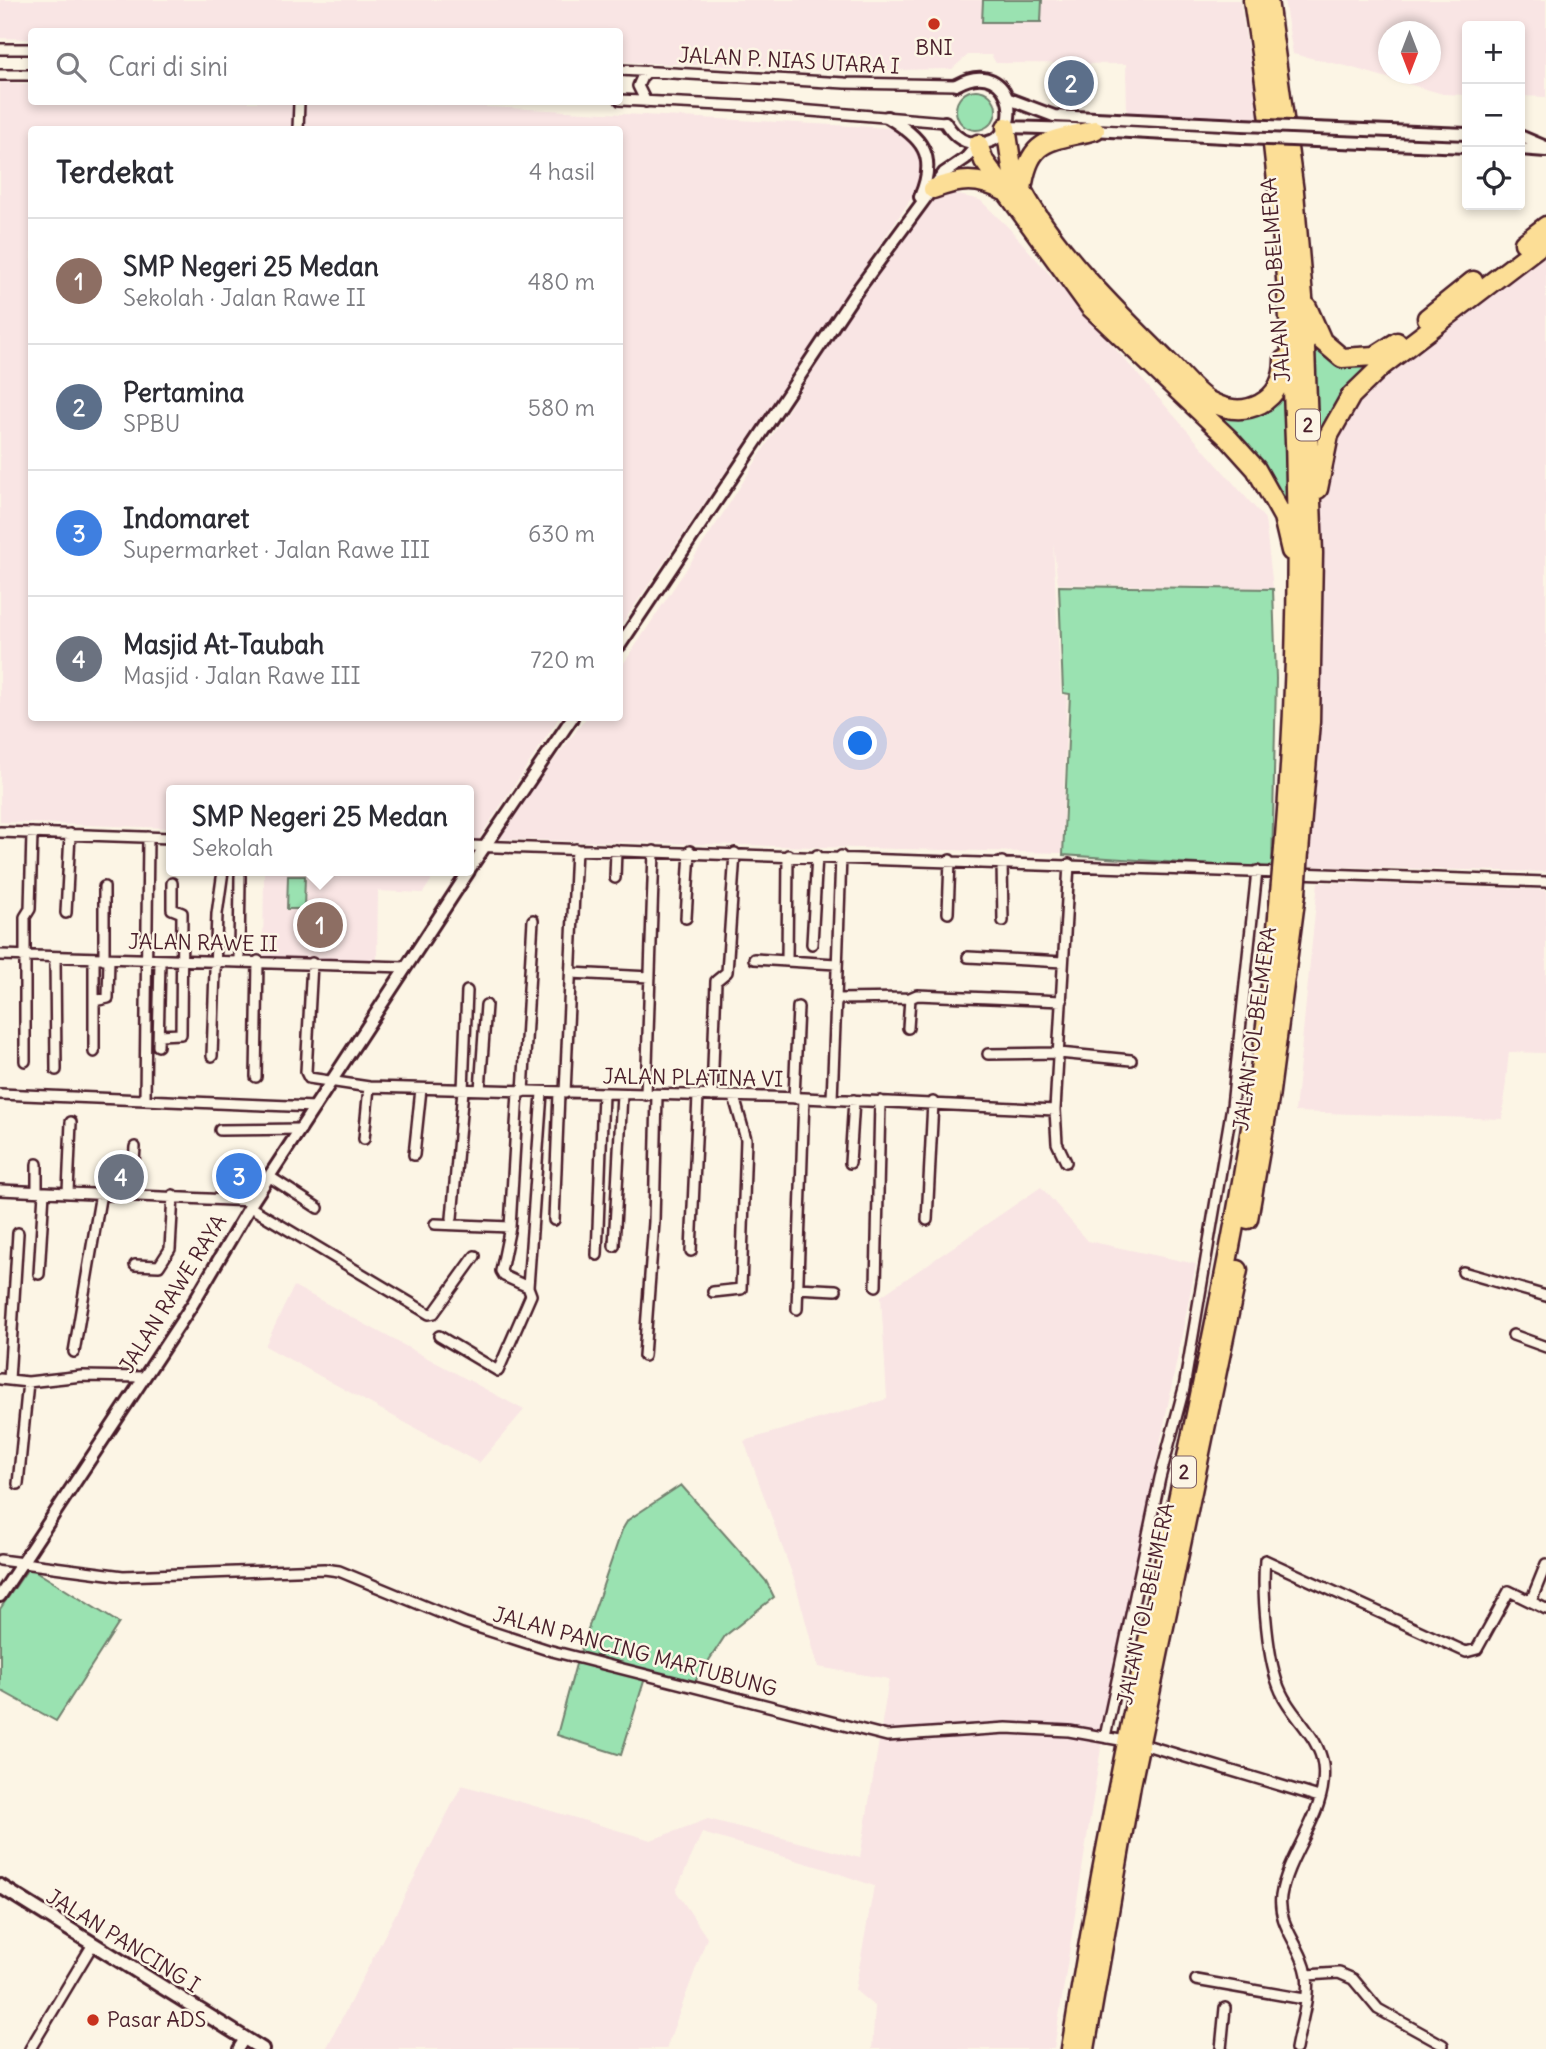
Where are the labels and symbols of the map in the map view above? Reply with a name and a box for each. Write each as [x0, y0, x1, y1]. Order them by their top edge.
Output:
marker: BNI [926, 16, 942, 32]
north arrow [1378, 21, 1441, 84]
place label: BNI [915, 34, 953, 61]
street label: JALAN P. NIAS UTARA I [678, 41, 900, 80]
pin: 2 [1048, 57, 1094, 109]
street label: JALAN TOL BELMERA [1255, 177, 1296, 384]
road number: 2 [1296, 410, 1320, 440]
your location [843, 726, 877, 760]
pin: 1 [297, 899, 343, 951]
street label: JALAN TOL BELMERA [1227, 925, 1282, 1133]
street label: JALAN RAWE II [128, 928, 278, 957]
street label: JALAN PLATINA VI [602, 1062, 784, 1093]
pin: 3 [216, 1150, 262, 1202]
pin: 4 [98, 1151, 144, 1203]
street label: JALAN RAWE RAYA [113, 1210, 232, 1378]
road number: 2 [1172, 1456, 1196, 1488]
street label: JALAN TOL BELMERA [1111, 1501, 1180, 1707]
street label: JALAN PANCING MARTUBUNG [490, 1601, 780, 1702]
street label: JALAN PANCING I [42, 1883, 205, 1999]
place label: Pasar ADS [107, 2006, 206, 2033]
marker: Pasar ADS [85, 2012, 101, 2028]

